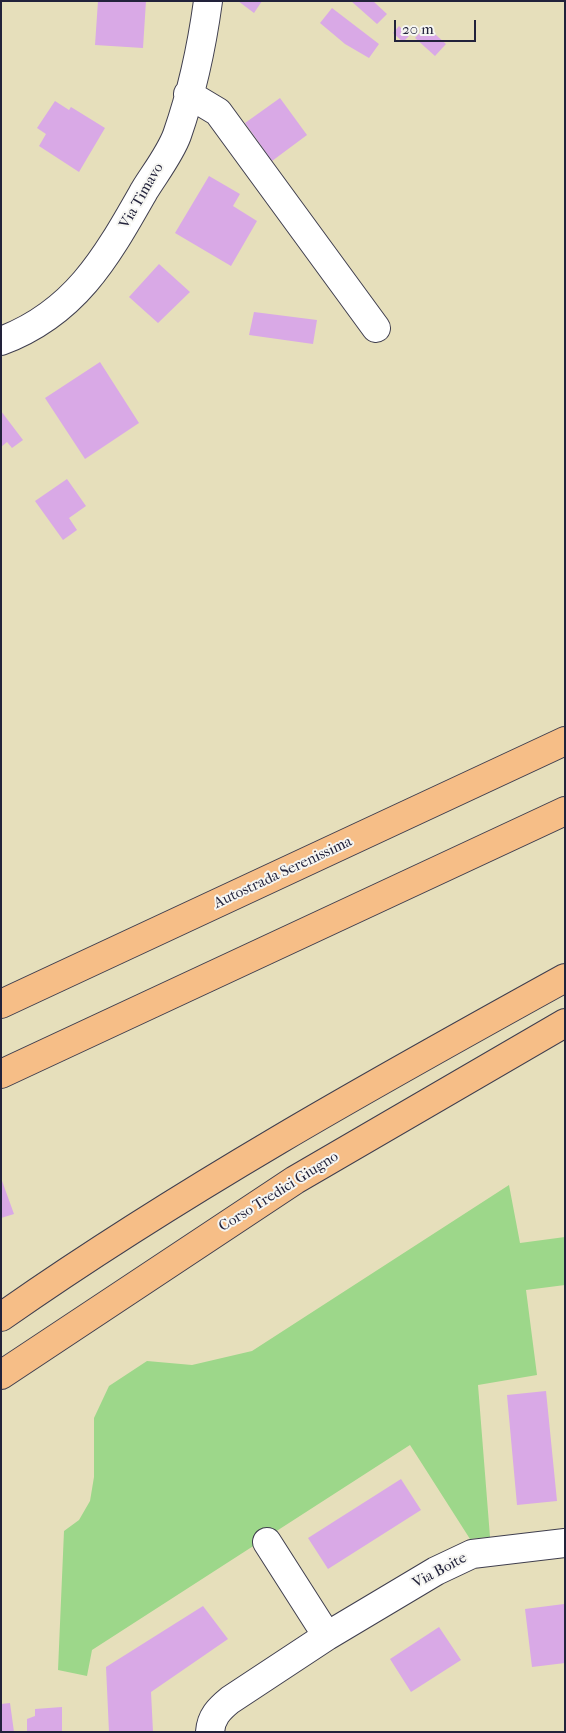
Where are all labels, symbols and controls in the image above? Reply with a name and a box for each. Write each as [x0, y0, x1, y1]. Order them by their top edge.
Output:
scale bar [396, 10, 478, 42]
text: 20 m [402, 20, 434, 38]
street label: Via Timavo [116, 160, 168, 232]
street label: Autostrada Serenissima [211, 833, 355, 913]
street label: Corso Tredici Giugno [216, 1148, 342, 1236]
street label: Via Boite [410, 1549, 470, 1593]

